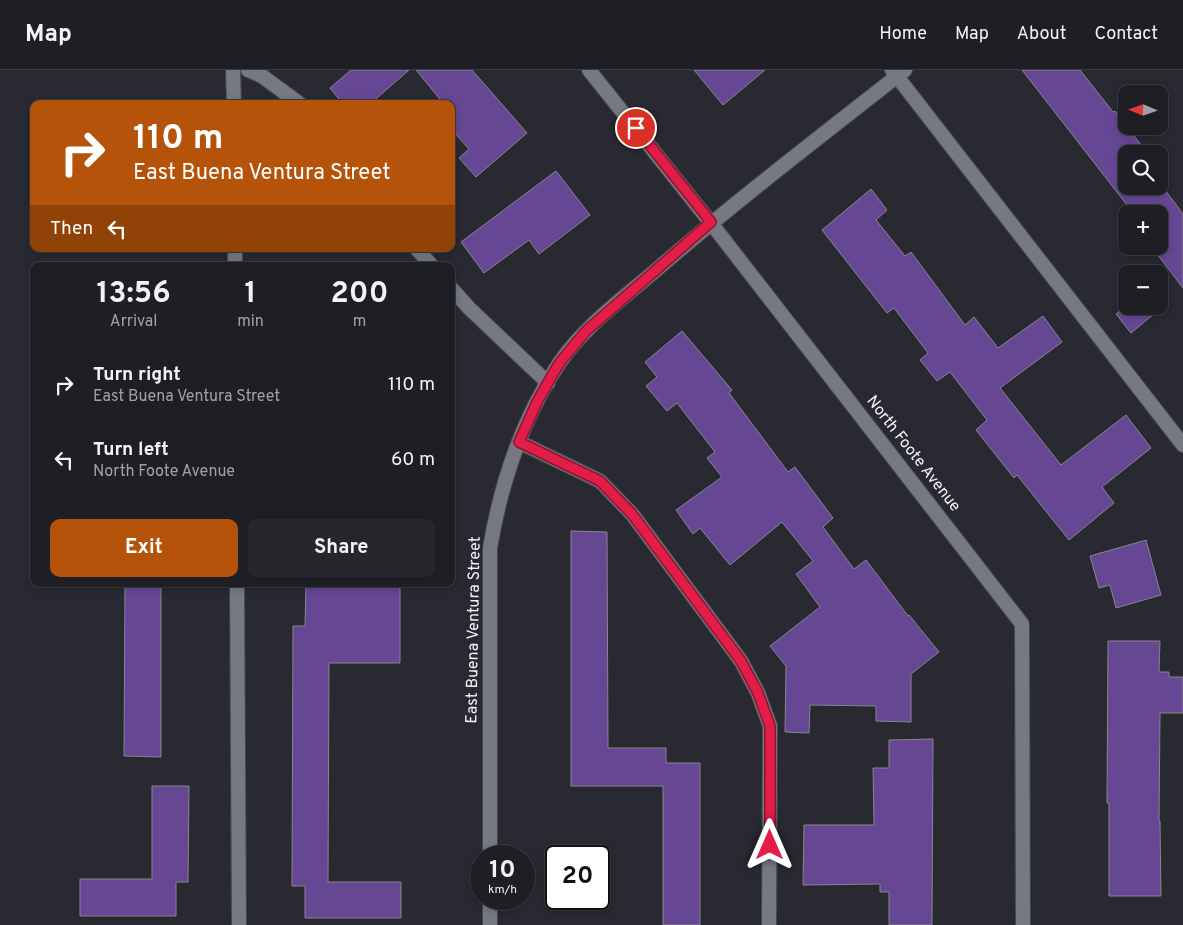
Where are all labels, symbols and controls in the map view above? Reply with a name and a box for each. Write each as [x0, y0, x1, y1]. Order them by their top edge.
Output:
text: Map [25, 20, 72, 50]
text: Home [879, 23, 927, 46]
text: Map [955, 23, 989, 46]
text: About [1017, 23, 1066, 46]
text: Contact [1094, 23, 1158, 46]
north arrow [1118, 85, 1168, 135]
map controls [1118, 85, 1168, 315]
pin [615, 107, 657, 149]
icon: arrive [622, 114, 650, 142]
text: 110 m [133, 117, 223, 161]
icon: right [50, 120, 115, 185]
button: search [1118, 145, 1168, 195]
text: East Buena Ventura Street [133, 160, 390, 187]
button: + [1118, 205, 1168, 255]
icon: left [103, 215, 131, 243]
text: Then [50, 217, 93, 241]
button: − [1118, 265, 1168, 315]
text: 13:56 [97, 276, 171, 313]
text: 1 [245, 276, 257, 313]
text: 200 [330, 276, 388, 313]
text: Arrival [110, 312, 157, 332]
text: min [237, 312, 264, 332]
text: m [353, 312, 366, 332]
text: Turn right [93, 363, 181, 387]
icon: right [50, 371, 78, 399]
text: 110 m [388, 373, 435, 397]
text: East Buena Ventura Street [93, 387, 280, 407]
street label: North Foote Avenue [861, 392, 965, 516]
text: Turn left [93, 438, 169, 462]
icon: left [50, 446, 78, 474]
text: 60 m [391, 448, 435, 472]
text: North Foote Avenue [93, 462, 235, 482]
button: Exit [50, 519, 238, 577]
button: Share [248, 519, 435, 577]
street label: East Buena Ventura Street [462, 536, 486, 724]
position arrow [743, 818, 795, 870]
speed limit sign: 20 [545, 845, 610, 910]
text: 10 [489, 855, 516, 887]
text: km/h [488, 882, 517, 898]

